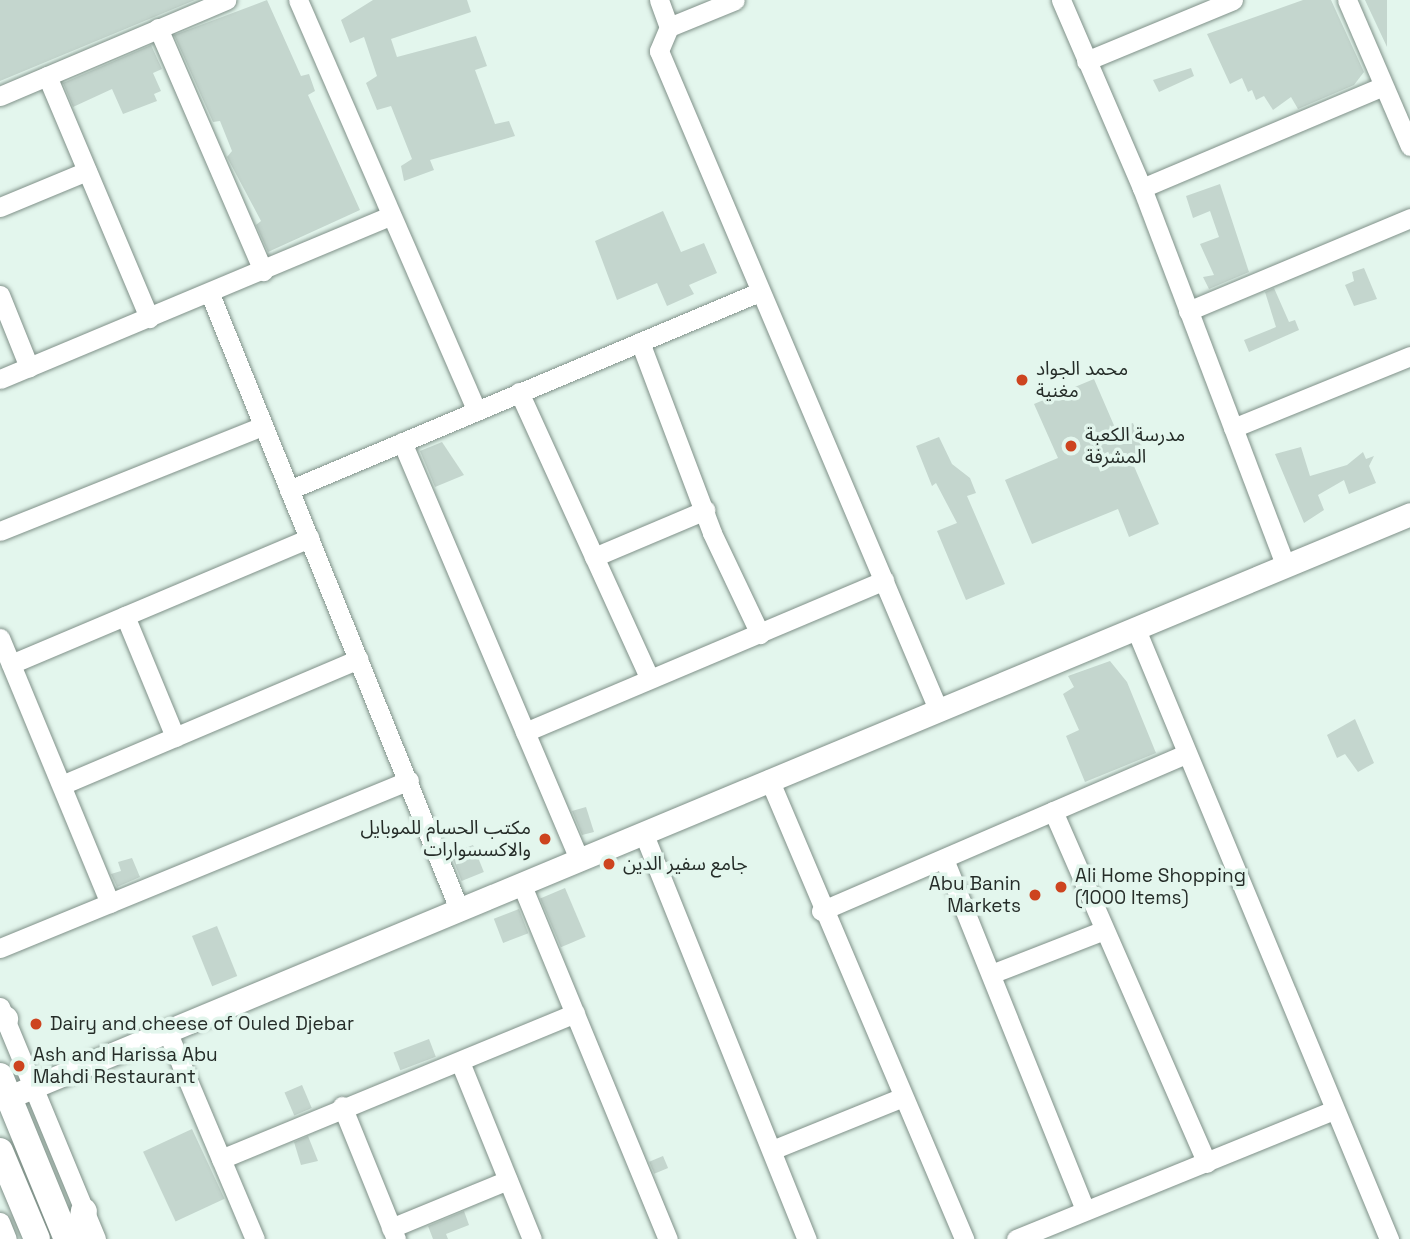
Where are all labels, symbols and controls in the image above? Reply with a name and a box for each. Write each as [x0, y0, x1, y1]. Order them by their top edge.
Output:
place label: محمد الجواد مغنية [1036, 358, 1128, 402]
marker: محمد الجواد مغنية [1014, 372, 1030, 388]
place label: مدرسة الكعبة المشرفة [1085, 424, 1185, 468]
marker: مدرسة الكعبة المشرفة [1063, 438, 1079, 454]
place label: مكتب الحسام للموبايل والاكسسوارات [361, 817, 531, 861]
marker: مكتب الحسام للموبايل والاكسسوارات [537, 831, 553, 847]
place label: جامع سفير الدين [623, 853, 748, 875]
marker: جامع سفير الدين [601, 856, 617, 872]
place label: Ali Home Shopping (1000 Items) [1075, 865, 1246, 909]
place label: Abu Banin Markets [929, 873, 1021, 917]
marker: Ali Home Shopping (1000 Items) [1053, 879, 1069, 895]
marker: Abu Banin Markets [1027, 887, 1043, 903]
place label: Dairy and cheese of Ouled Djebar [50, 1013, 354, 1035]
marker: Dairy and cheese of Ouled Djebar [28, 1016, 44, 1032]
place label: Ash and Harissa Abu Mahdi Restaurant [33, 1044, 218, 1088]
marker: Ash and Harissa Abu Mahdi Restaurant [11, 1058, 27, 1074]

